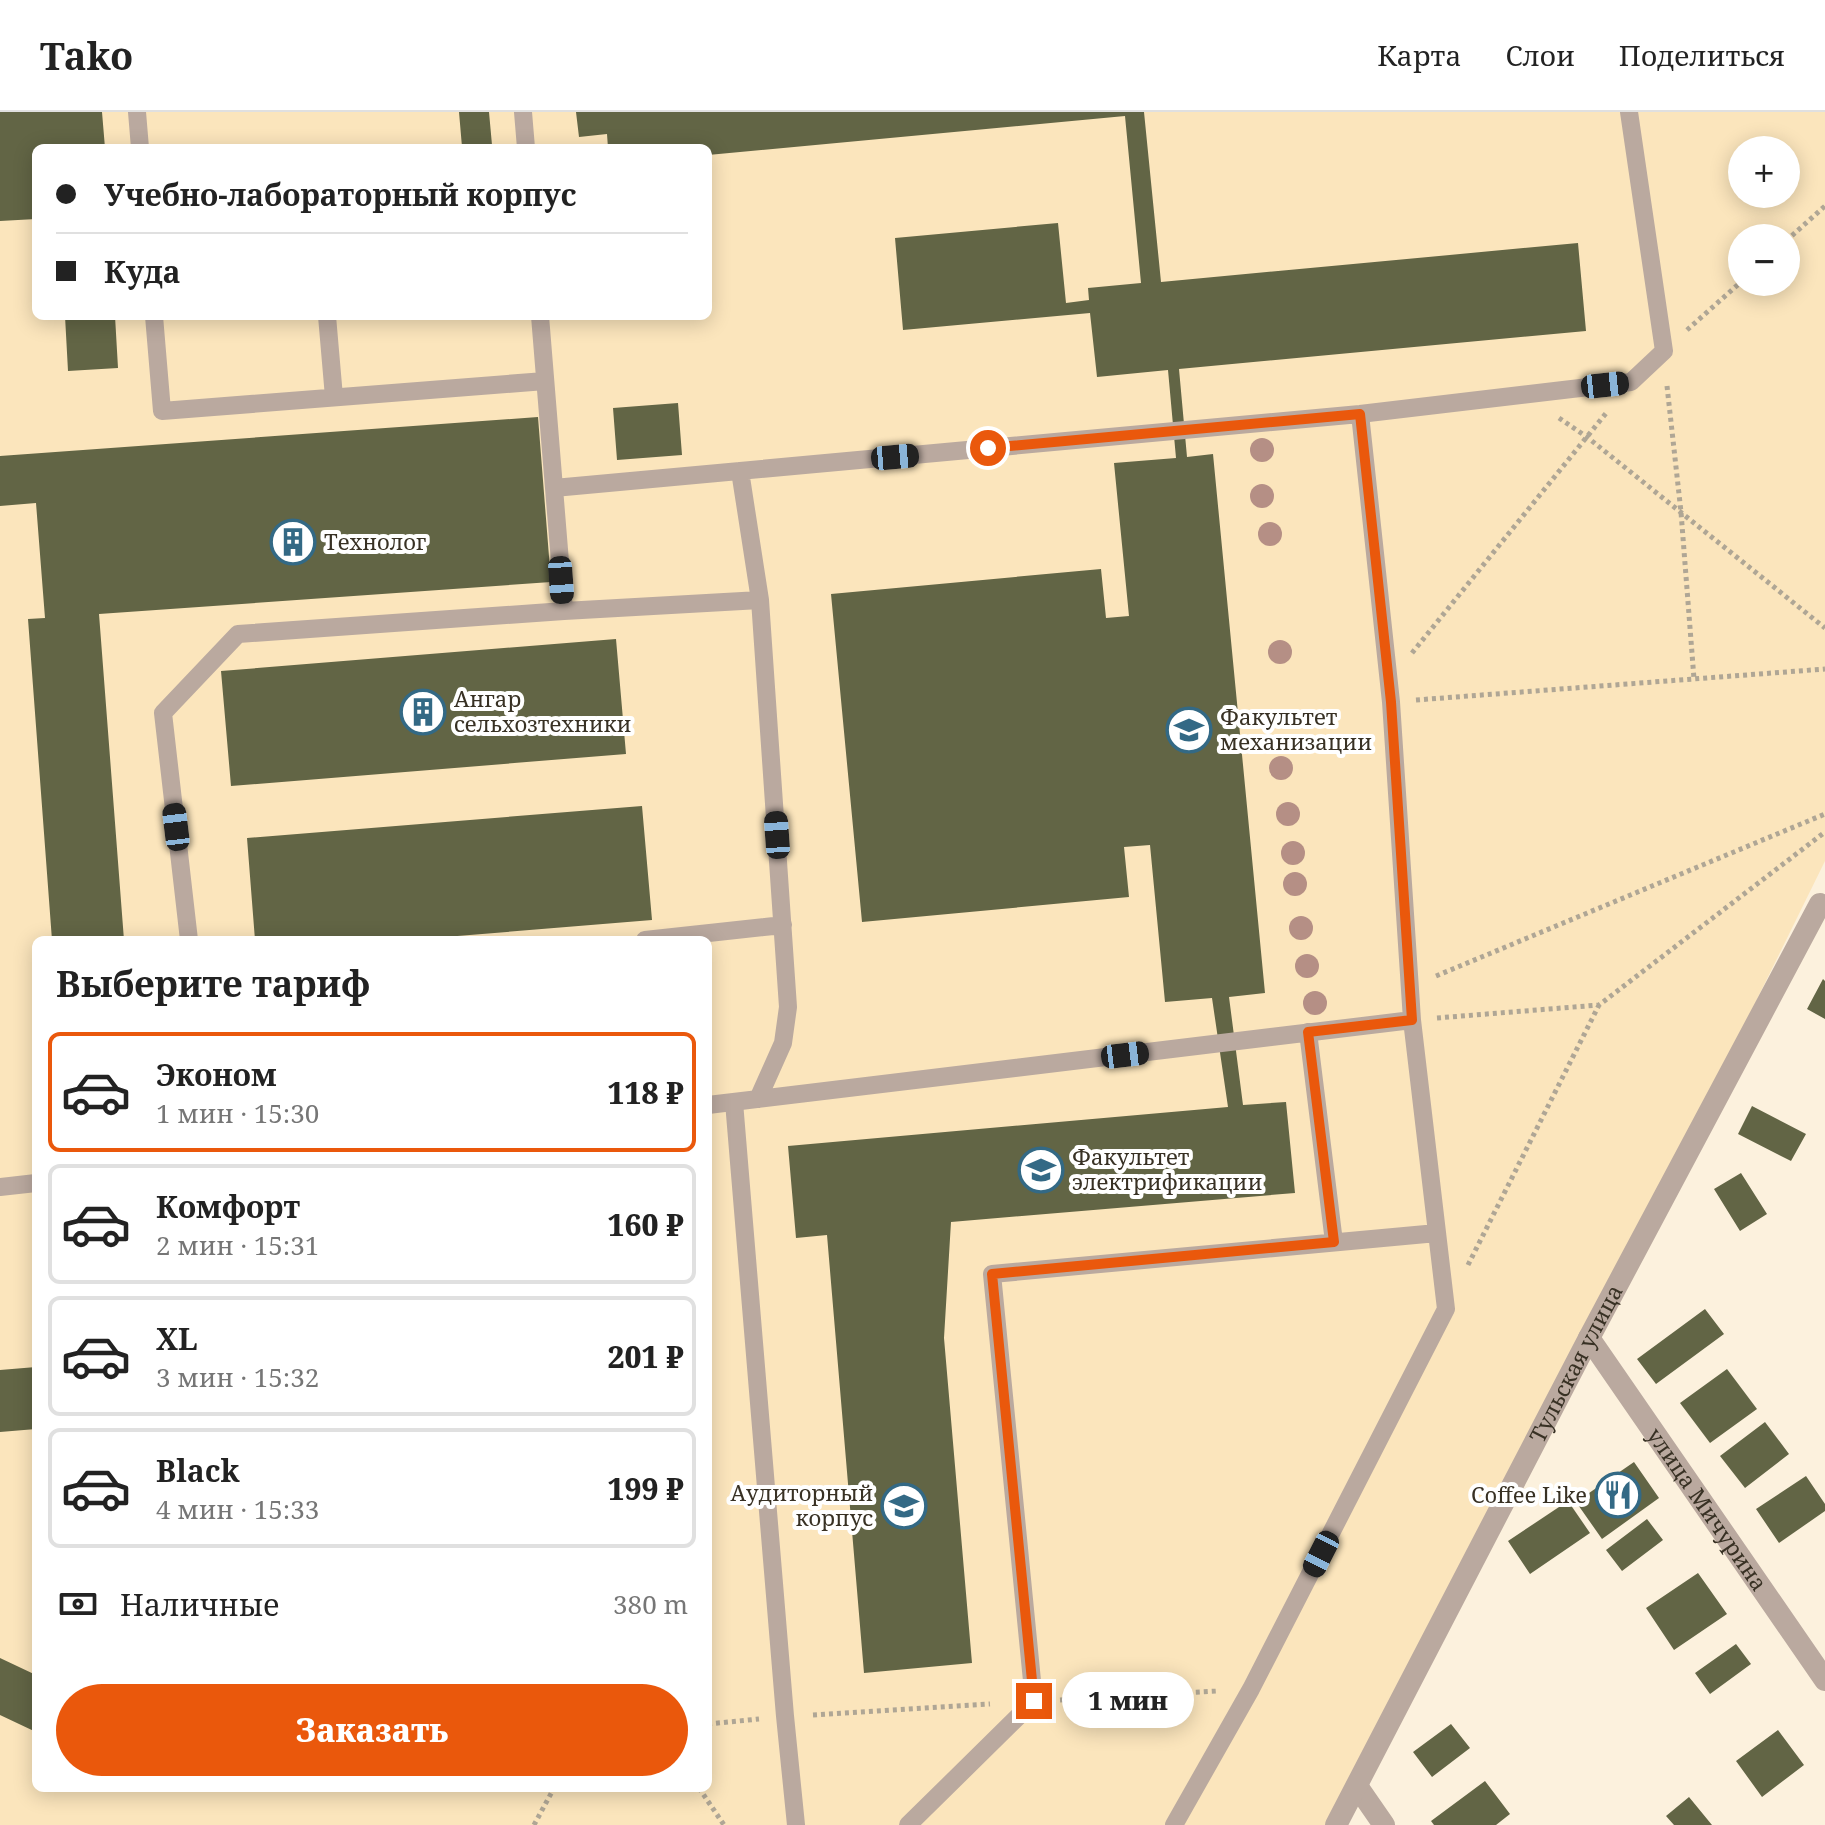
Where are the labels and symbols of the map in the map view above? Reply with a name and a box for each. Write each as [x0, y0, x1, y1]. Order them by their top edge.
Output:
car [1580, 371, 1630, 399]
route start [970, 430, 1006, 466]
car [870, 443, 920, 471]
building icon: Технолог [269, 518, 317, 566]
place label: Технолог [324, 526, 426, 556]
car [547, 555, 575, 605]
place label: Ангар сельхозтехники [454, 683, 631, 738]
building icon: Ангар сельхозтехники [399, 688, 447, 736]
place label: Факультет механизации [1220, 701, 1372, 756]
school or university icon: Факультет механизации [1165, 706, 1213, 754]
car [161, 802, 191, 852]
car [763, 810, 791, 860]
car [1100, 1040, 1150, 1070]
place label: Факультет электрификации [1072, 1141, 1262, 1196]
school or university icon: Факультет электрификации [1017, 1146, 1065, 1194]
street label: Тульская улица [1521, 1279, 1629, 1447]
street label: улица Мичурина [1641, 1421, 1775, 1596]
restaurant icon: Coffee Like [1594, 1471, 1642, 1519]
place label: Аудиторный корпус [731, 1477, 873, 1532]
place label: Coffee Like [1471, 1479, 1587, 1509]
school or university icon: Аудиторный корпус [880, 1482, 928, 1530]
car [1299, 1527, 1343, 1581]
callout: 1 мин [1062, 1673, 1194, 1729]
route end [1016, 1683, 1052, 1719]

